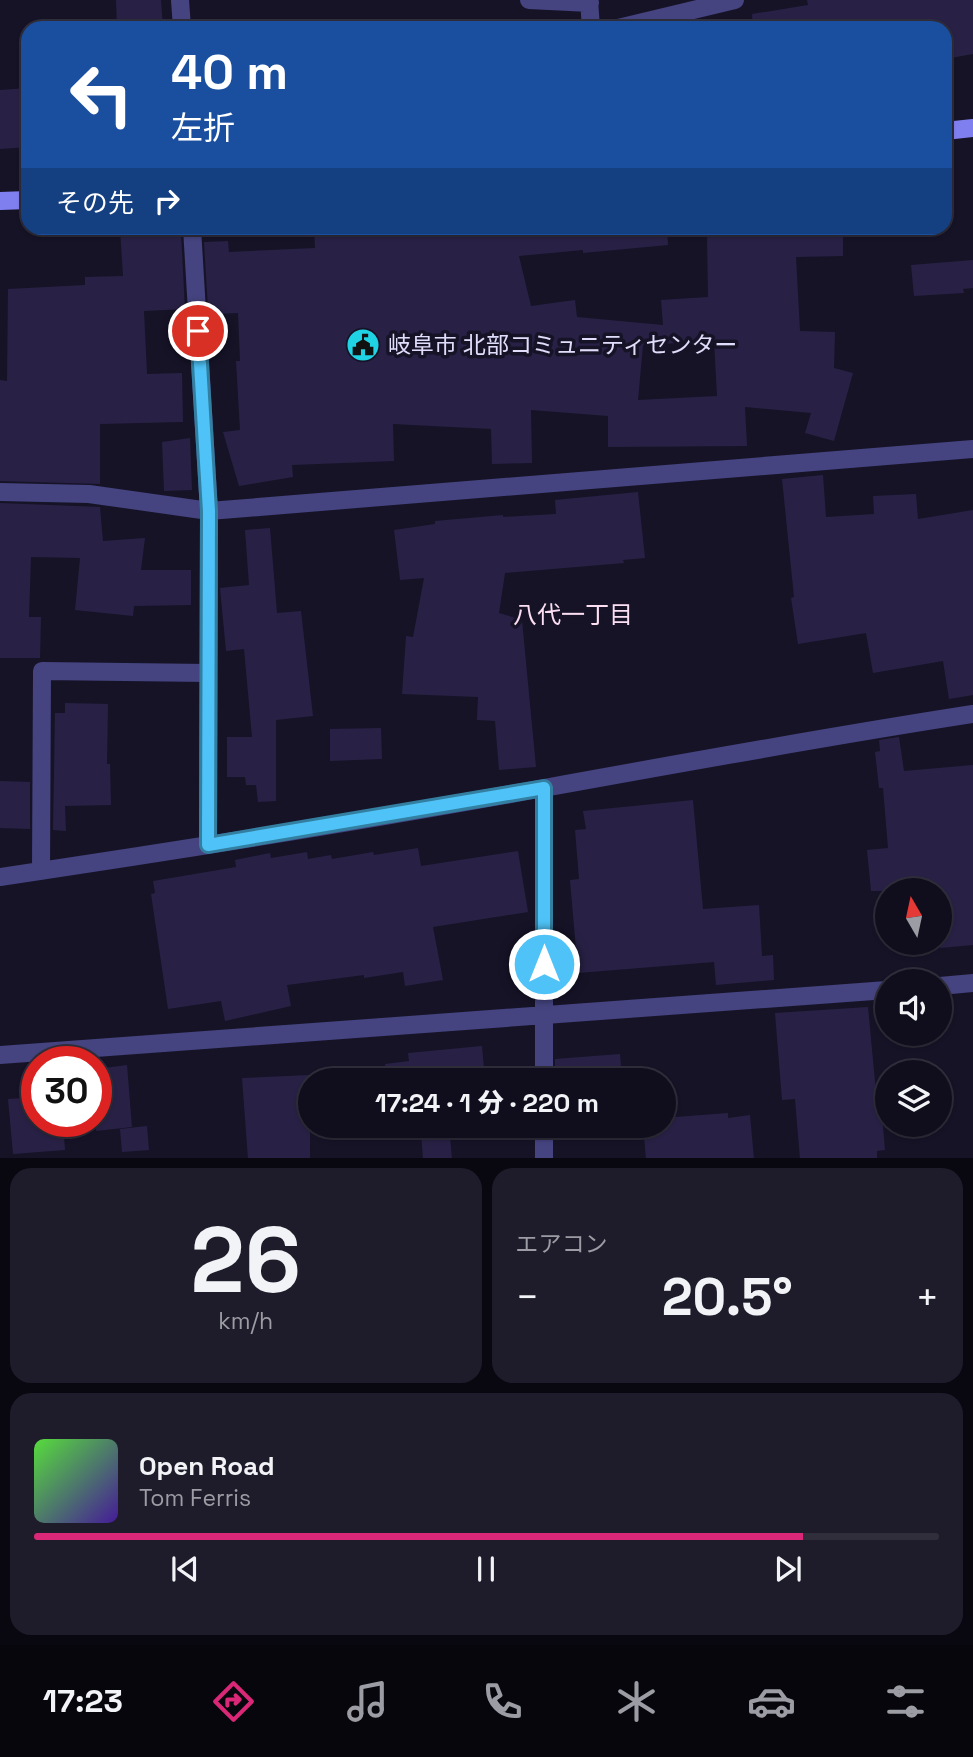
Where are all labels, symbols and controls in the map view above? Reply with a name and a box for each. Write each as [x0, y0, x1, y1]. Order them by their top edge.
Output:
text: 40 m [171, 41, 288, 103]
icon: left [56, 49, 147, 140]
text: 左折 [171, 108, 235, 148]
icon: right [148, 182, 186, 220]
text: その先 [56, 186, 134, 220]
pin [168, 301, 228, 361]
icon: arrive [179, 312, 217, 350]
public building icon: 岐阜市 北部コミュニティセンター [344, 326, 382, 364]
place label: 岐阜市 北部コミュニティセンター [388, 330, 738, 360]
district label: 八代一丁目 [513, 599, 633, 630]
north arrow [875, 878, 952, 956]
map controls [875, 878, 952, 1137]
position arrow [507, 927, 581, 1001]
button: sound [875, 969, 952, 1046]
speed limit sign: 30 [21, 1046, 112, 1137]
button: layers [875, 1060, 952, 1137]
text: 17:24 · 1 分 · 220 m [375, 1086, 599, 1120]
text: 26 [191, 1202, 301, 1319]
text: エアコン [516, 1229, 608, 1259]
text: 20.5° [662, 1264, 793, 1330]
text: − [516, 1273, 539, 1321]
text: + [915, 1273, 939, 1321]
text: km/h [218, 1306, 273, 1336]
text: Open Road [139, 1449, 275, 1483]
text: Tom Ferris [139, 1483, 251, 1513]
icon: previous [166, 1550, 204, 1588]
icon: pause [467, 1550, 505, 1588]
icon: next [769, 1550, 807, 1588]
icon: directions [209, 1677, 258, 1726]
icon: music [343, 1677, 392, 1726]
icon: phone [478, 1677, 527, 1726]
icon: climate [612, 1677, 661, 1726]
icon: car [747, 1677, 796, 1726]
icon: filters [881, 1677, 930, 1726]
text: 17:23 [43, 1681, 123, 1721]

